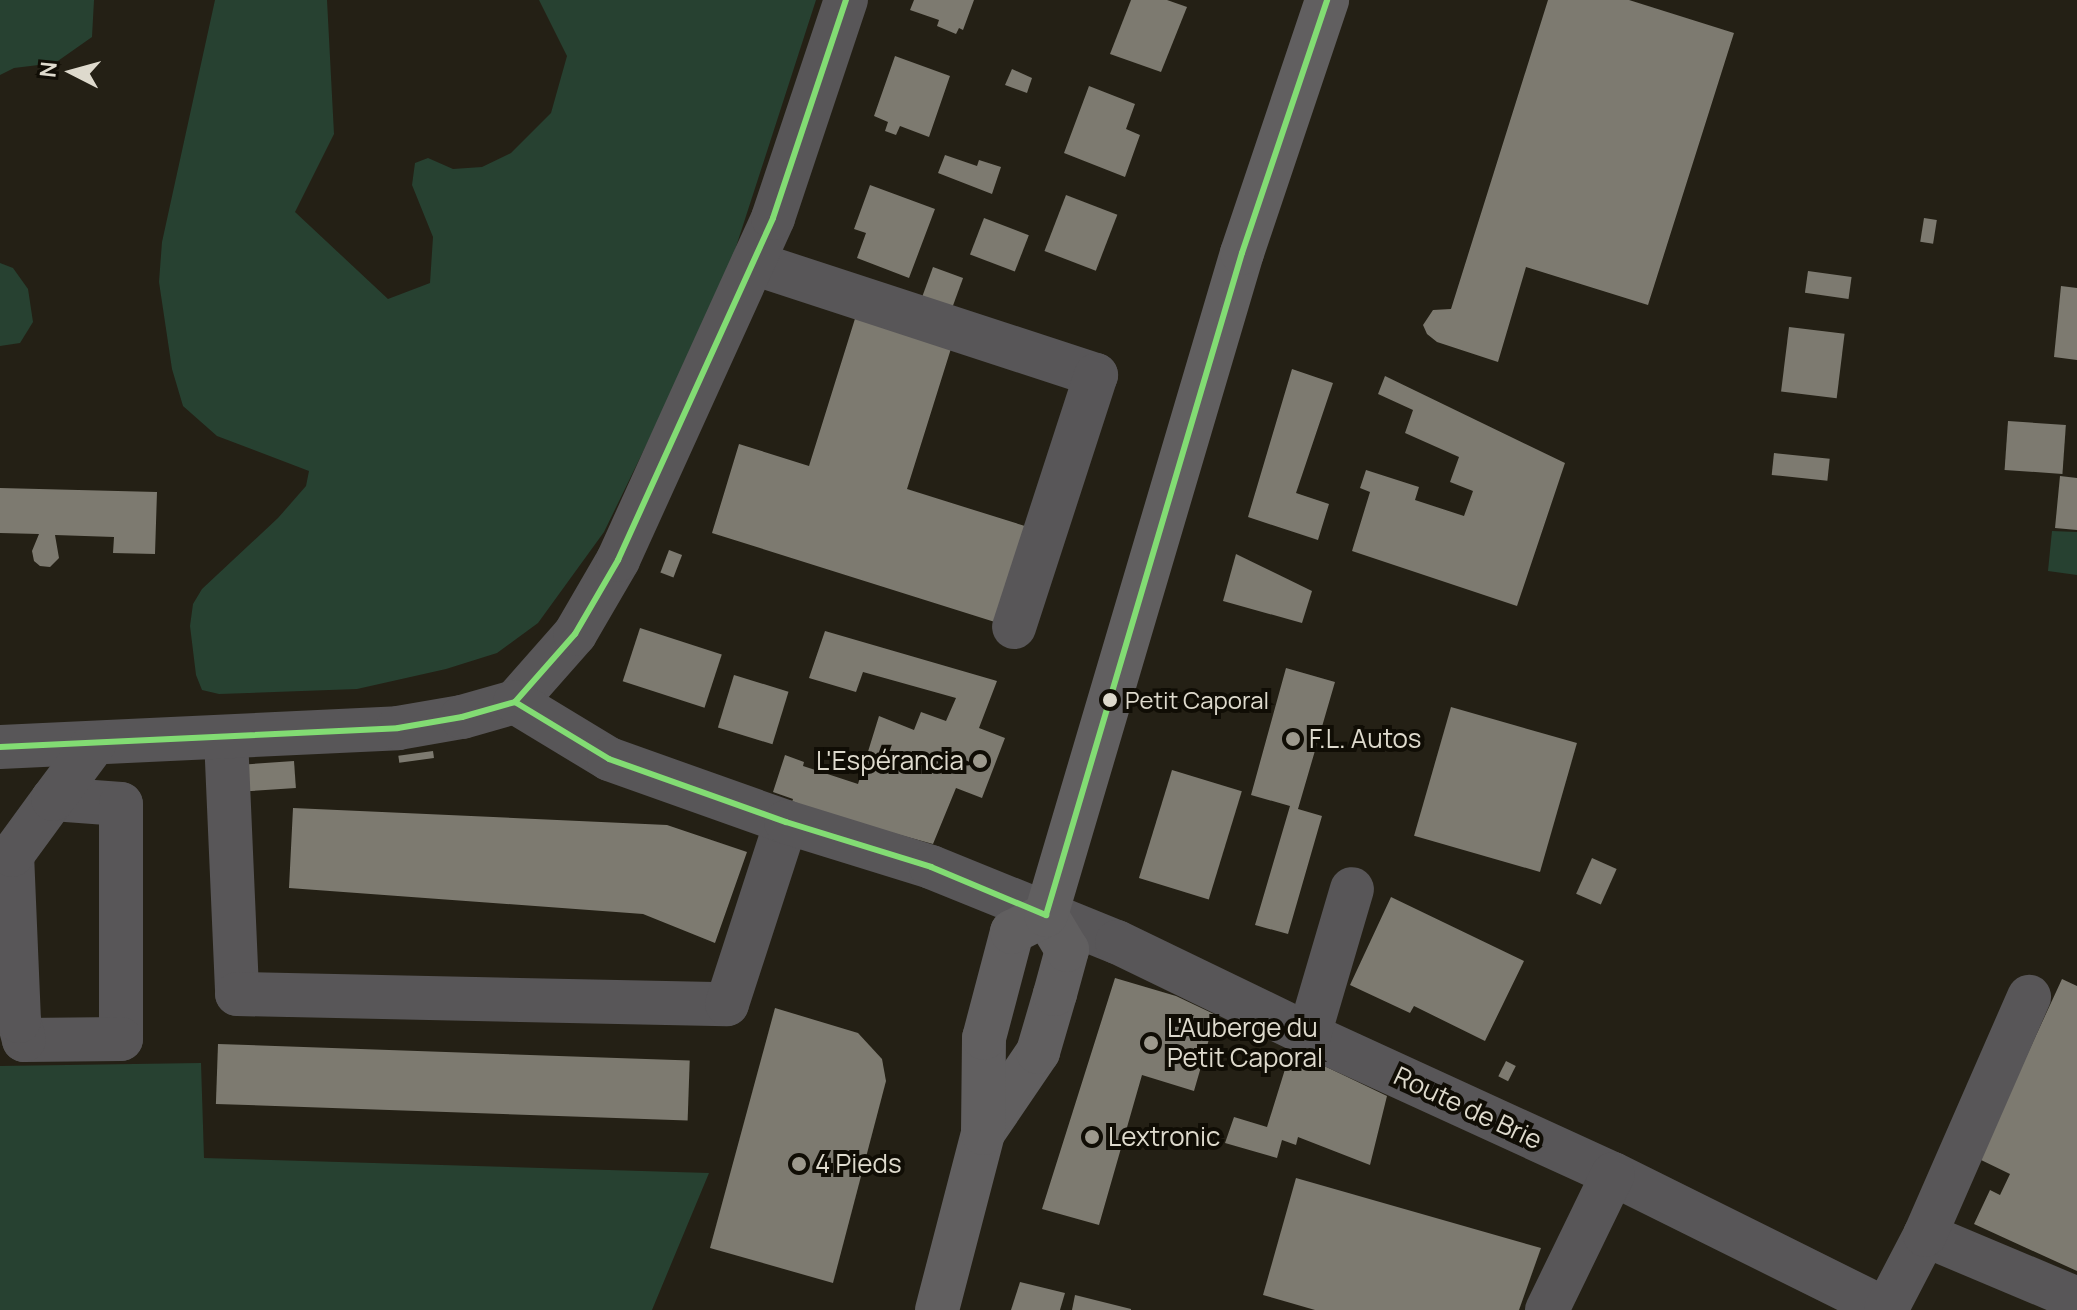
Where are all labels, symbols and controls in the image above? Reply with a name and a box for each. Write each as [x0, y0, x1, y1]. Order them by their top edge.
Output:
north arrow [32, 32, 112, 112]
text: N [32, 60, 64, 79]
place label: Petit Caporal [1125, 686, 1269, 714]
marker: Petit Caporal [1102, 692, 1118, 708]
place label: F.L. Autos [1309, 723, 1421, 755]
marker: F.L. Autos [1284, 730, 1302, 748]
place label: L'Espérancia [816, 745, 964, 777]
marker: L'Espérancia [971, 752, 989, 770]
place label: L'Auberge du Petit Caporal [1167, 1012, 1323, 1074]
marker: L'Auberge du Petit Caporal [1142, 1034, 1160, 1052]
street label: Route de Brie [1389, 1060, 1547, 1156]
place label: Lextronic [1108, 1121, 1220, 1153]
marker: Lextronic [1083, 1128, 1101, 1146]
place label: 4 Pieds [815, 1148, 902, 1180]
marker: 4 Pieds [790, 1155, 808, 1173]

